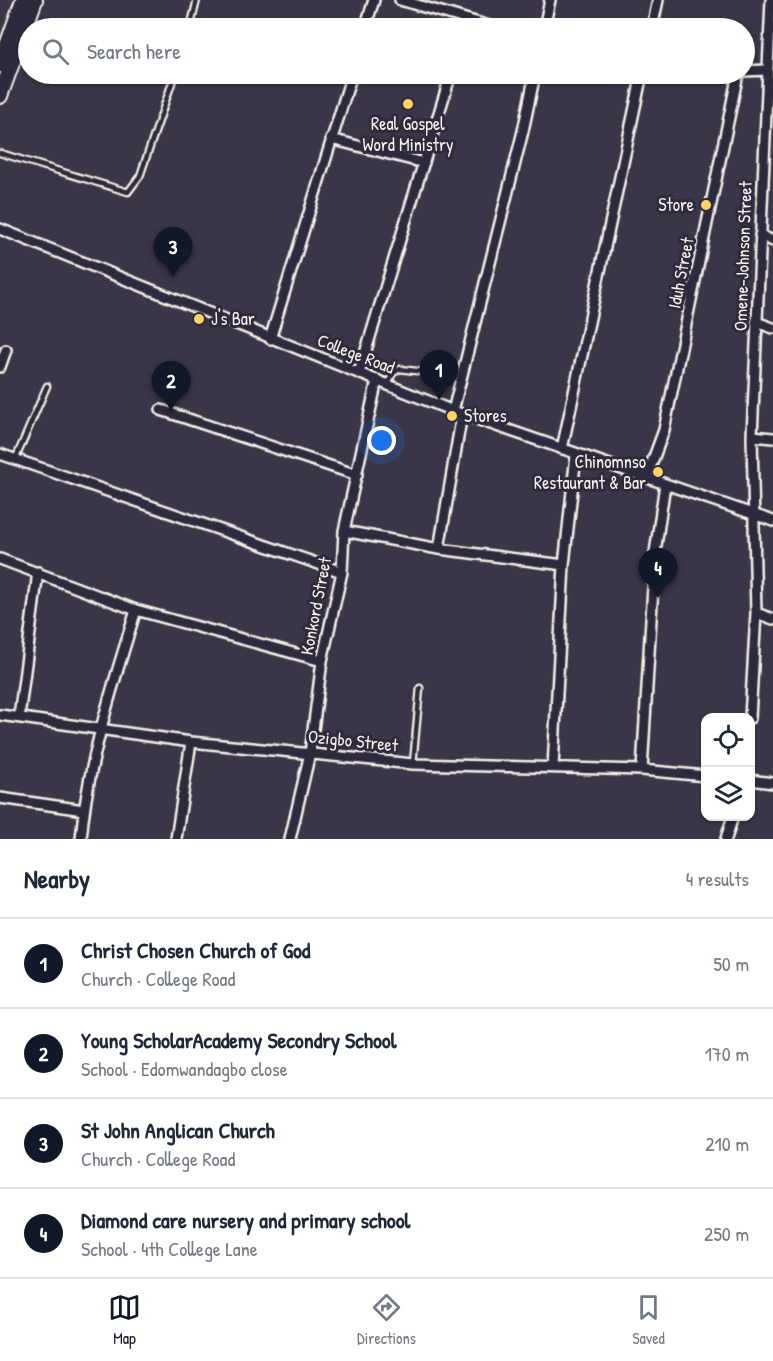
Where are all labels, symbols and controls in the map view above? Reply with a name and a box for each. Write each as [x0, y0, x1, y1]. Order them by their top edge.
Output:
search box [18, 18, 755, 84]
icon: search [39, 35, 72, 68]
text: Search here [87, 36, 181, 66]
marker: Real Gospel Word Ministry [401, 97, 415, 111]
place label: Real Gospel Word Ministry [362, 111, 454, 157]
street label: Omene-Johnson Street [727, 180, 758, 331]
place label: Store [658, 192, 694, 217]
marker: Store [699, 198, 713, 212]
pin: 3 [154, 228, 192, 277]
street label: Iduh Street [661, 234, 700, 311]
place label: J's Bar [211, 306, 255, 331]
marker: J's Bar [192, 312, 206, 326]
street label: College Road [314, 327, 398, 380]
pin: 1 [420, 350, 458, 400]
pin: 2 [152, 362, 190, 411]
place label: Stores [464, 403, 507, 428]
marker: Stores [445, 409, 459, 423]
your location [367, 426, 396, 455]
place label: Chinomnso Restaurant & Bar [534, 449, 646, 495]
marker: Chinomnso Restaurant & Bar [651, 465, 665, 479]
pin: 4 [638, 548, 678, 598]
street label: Konkord Street [294, 554, 337, 657]
map controls [701, 713, 755, 821]
button: locate [701, 713, 755, 767]
street label: Ozigbo Street [307, 723, 400, 758]
button: layers [701, 767, 755, 821]
text: Nearby [24, 861, 90, 896]
text: 4 results [686, 865, 749, 892]
text: Christ Chosen Church of God [81, 935, 310, 965]
text: 1 [40, 950, 47, 977]
text: 50 m [713, 950, 749, 977]
text: Church · College Road [81, 965, 235, 992]
text: Young ScholarAcademy Secondry School [81, 1025, 397, 1055]
text: 2 [39, 1040, 48, 1067]
text: 170 m [705, 1040, 749, 1067]
text: School · Edomwandagbo close [81, 1055, 288, 1082]
text: St John Anglican Church [81, 1115, 275, 1145]
text: 3 [39, 1130, 48, 1157]
text: 210 m [705, 1130, 749, 1157]
text: Church · College Road [81, 1145, 235, 1172]
text: Diamond care nursery and primary school [81, 1205, 410, 1235]
text: 4 [40, 1220, 47, 1247]
text: 250 m [704, 1220, 749, 1247]
text: School · 4th College Lane [81, 1235, 258, 1262]
tab: Map [108, 1291, 141, 1349]
tab: Directions [357, 1291, 416, 1349]
tab: Saved [632, 1291, 665, 1349]

